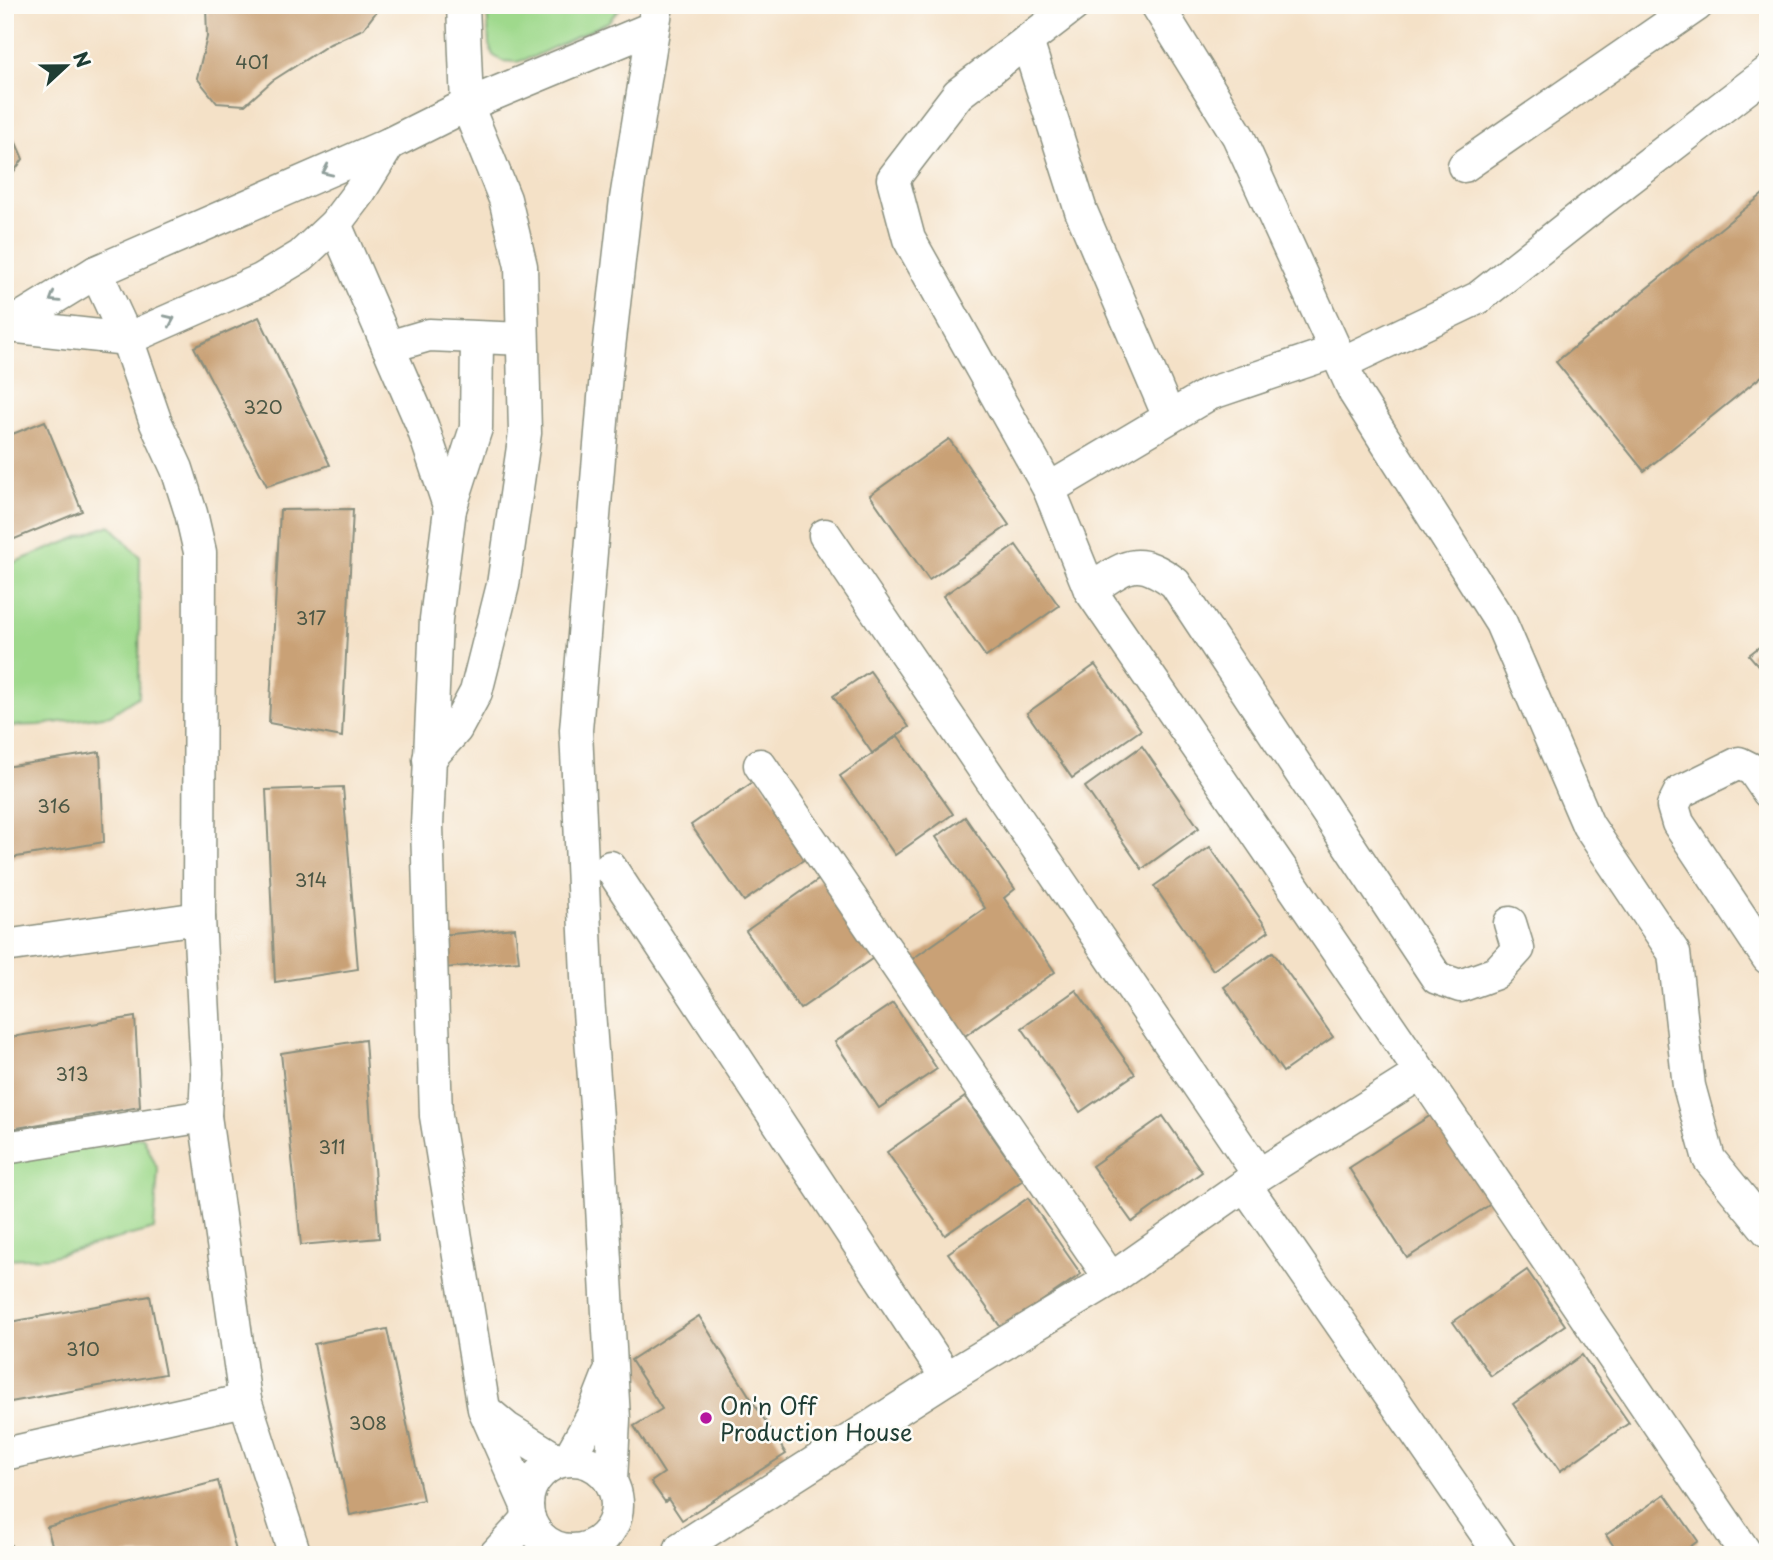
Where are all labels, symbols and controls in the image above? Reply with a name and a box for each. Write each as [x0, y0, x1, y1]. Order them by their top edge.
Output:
north arrow [32, 32, 102, 102]
text: N [67, 47, 98, 71]
house number: 401 [235, 47, 269, 75]
one-way arrow [322, 163, 334, 177]
one-way arrow [49, 290, 62, 303]
one-way arrow [163, 314, 176, 328]
house number: 320 [243, 392, 283, 420]
house number: 317 [296, 603, 327, 631]
house number: 316 [37, 791, 71, 819]
house number: 314 [295, 865, 327, 893]
house number: 313 [56, 1059, 88, 1087]
house number: 311 [318, 1132, 346, 1160]
house number: 310 [66, 1334, 100, 1362]
place label: On'n Off Production House [720, 1388, 913, 1449]
house number: 308 [349, 1408, 387, 1436]
marker: On'n Off Production House [698, 1410, 714, 1426]

